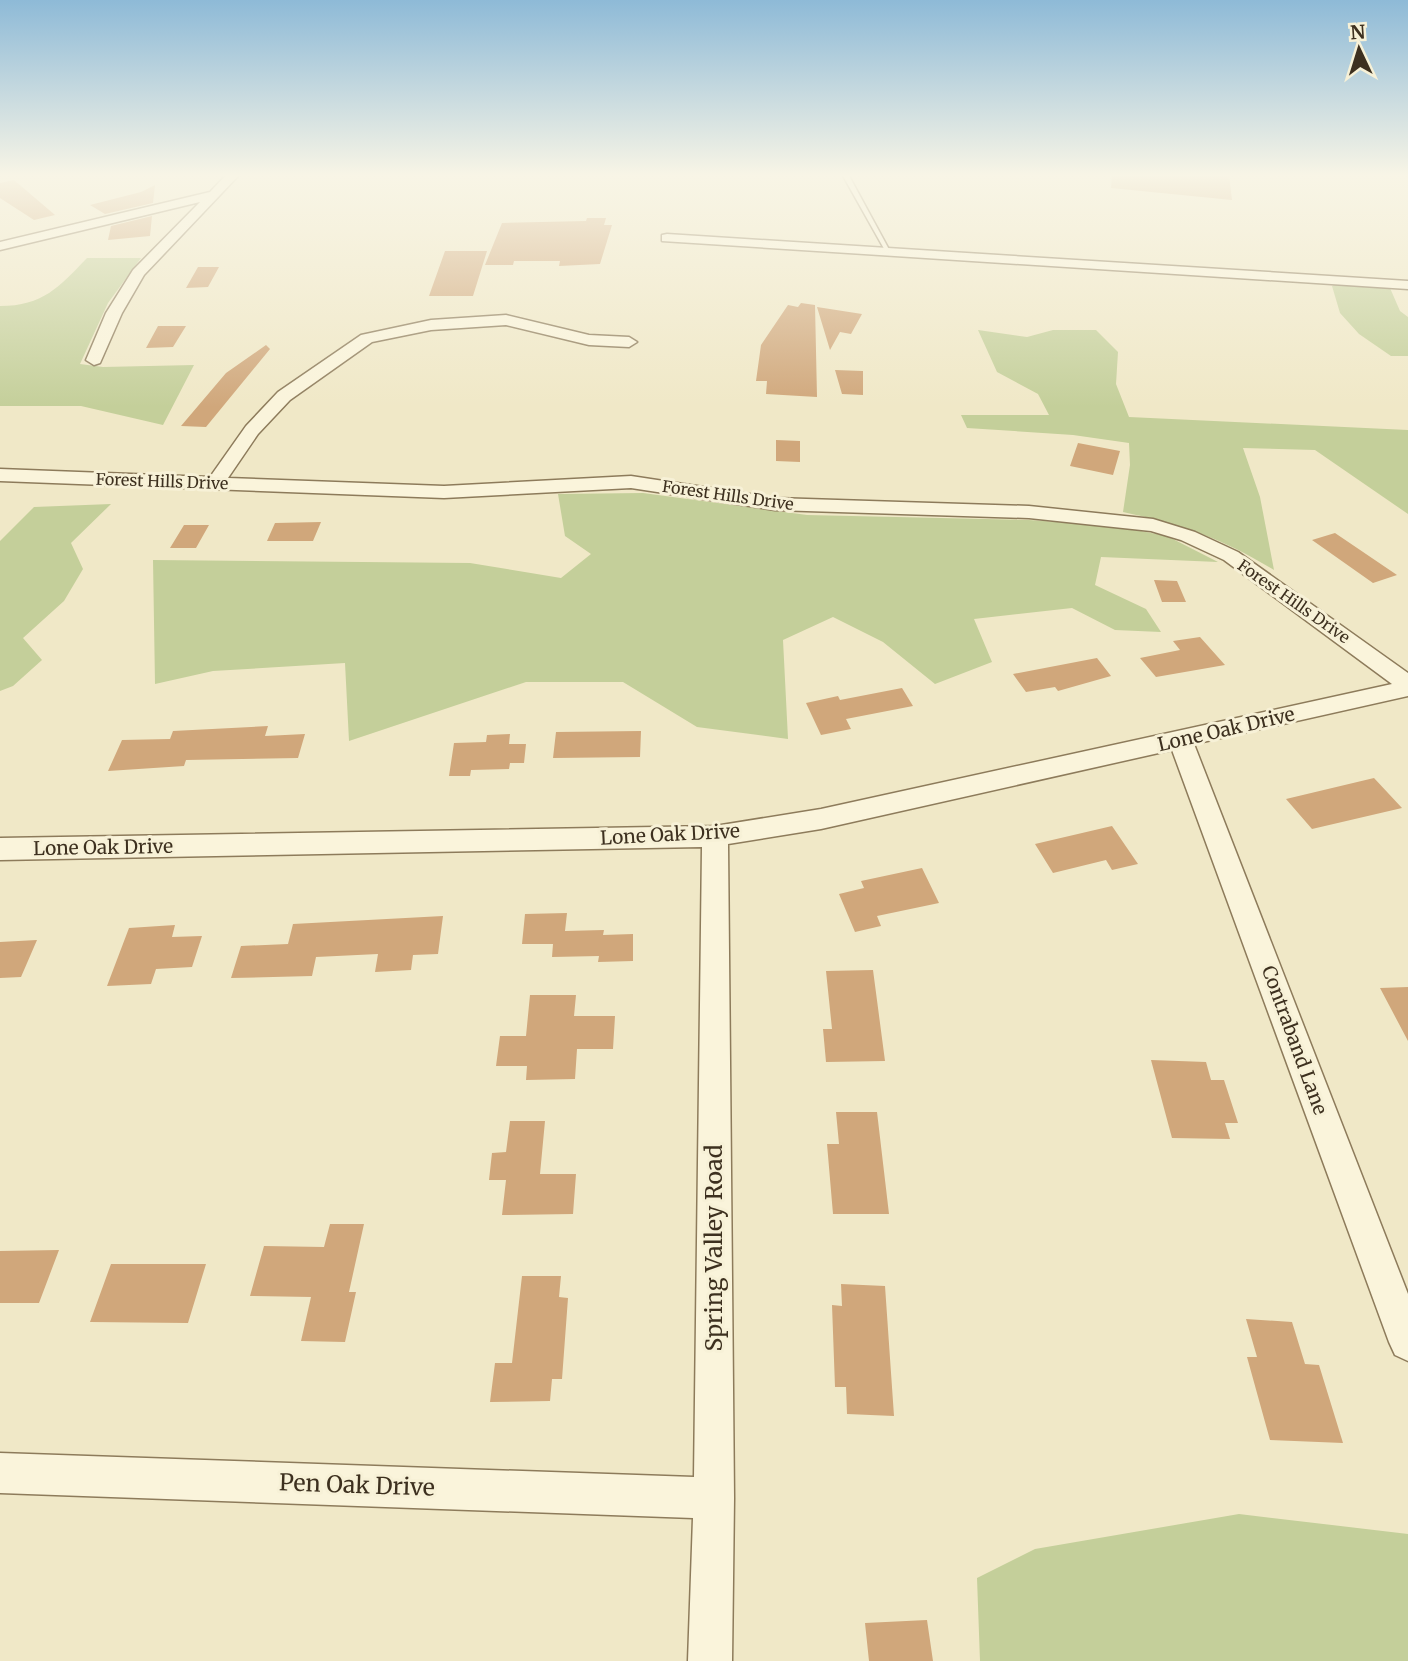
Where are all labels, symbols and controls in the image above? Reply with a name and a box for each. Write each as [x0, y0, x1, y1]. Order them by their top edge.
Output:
north arrow [1324, 14, 1394, 84]
text: N [1349, 20, 1366, 45]
street label: Forest Hills Drive [95, 469, 229, 493]
street label: Forest Hills Drive [661, 476, 795, 514]
street label: Forest Hills Drive [1234, 555, 1354, 647]
street label: Lone Oak Drive [1155, 702, 1297, 756]
street label: Lone Oak Drive [600, 818, 741, 850]
street label: Lone Oak Drive [33, 834, 173, 860]
street label: Contraband Lane [1257, 962, 1333, 1118]
street label: Spring Valley Road [699, 1144, 728, 1352]
street label: Pen Oak Drive [279, 1467, 435, 1502]

